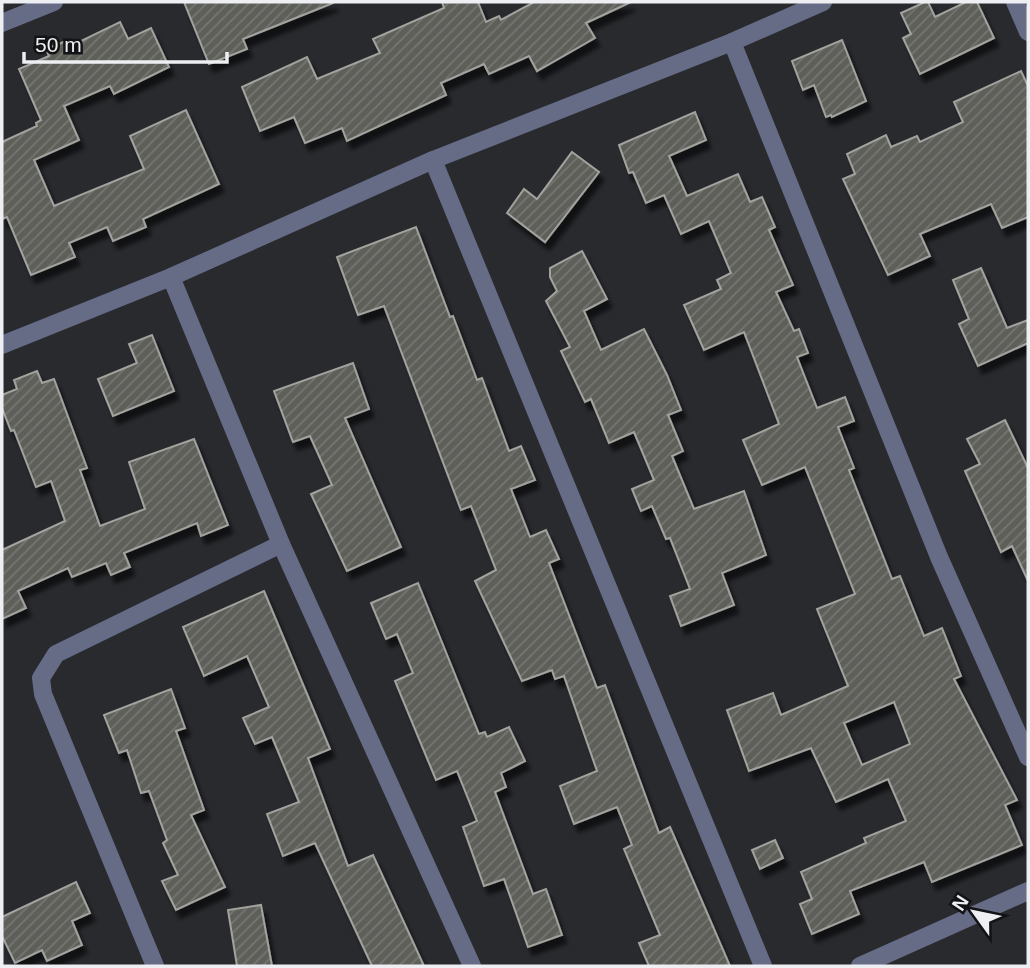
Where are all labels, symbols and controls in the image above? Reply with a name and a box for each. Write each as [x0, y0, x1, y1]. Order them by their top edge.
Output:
scale bar [24, 21, 228, 65]
text: 50 m [35, 33, 82, 56]
north arrow [939, 877, 1009, 947]
text: N [948, 892, 973, 914]

